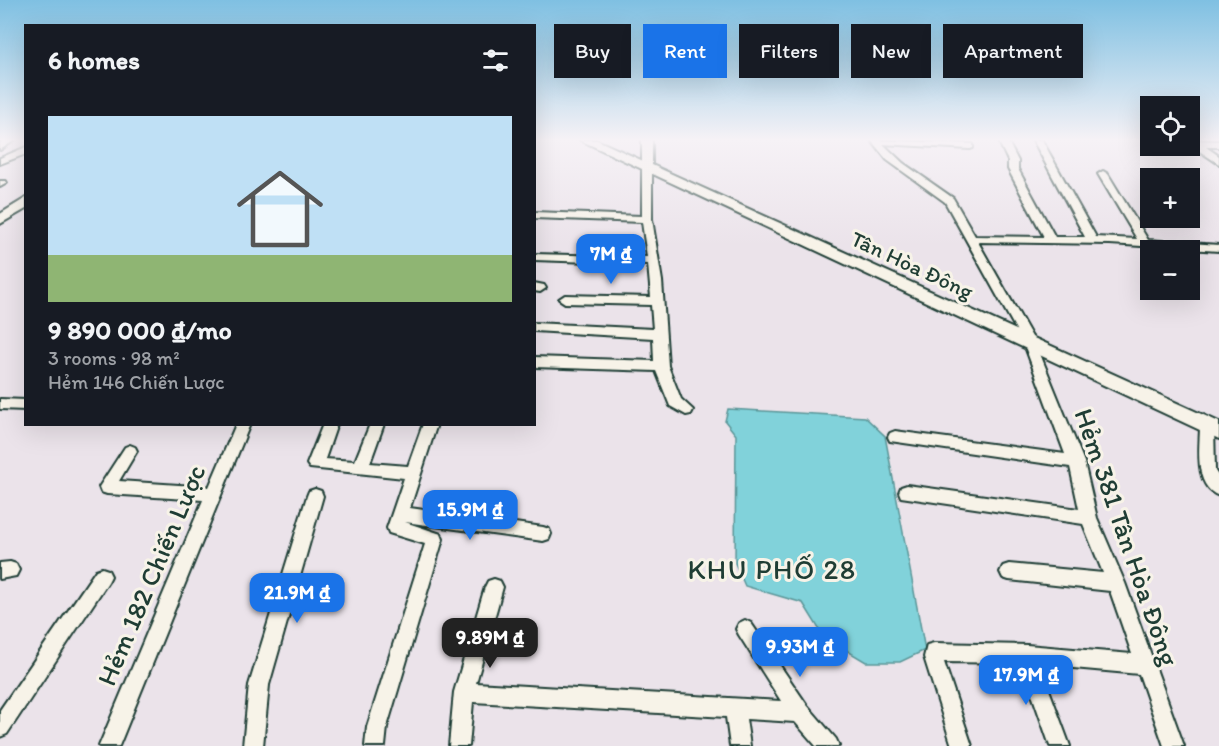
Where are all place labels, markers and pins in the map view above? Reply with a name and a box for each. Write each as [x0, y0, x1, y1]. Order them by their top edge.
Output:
pin: 7M ₫ [575, 234, 647, 285]
pin: 15.9M ₫ [415, 490, 525, 541]
pin: 21.9M ₫ [242, 573, 352, 624]
pin: 9.89M ₫ [435, 618, 545, 669]
pin: 9.93M ₫ [745, 627, 855, 678]
pin: 17.9M ₫ [971, 655, 1081, 706]

